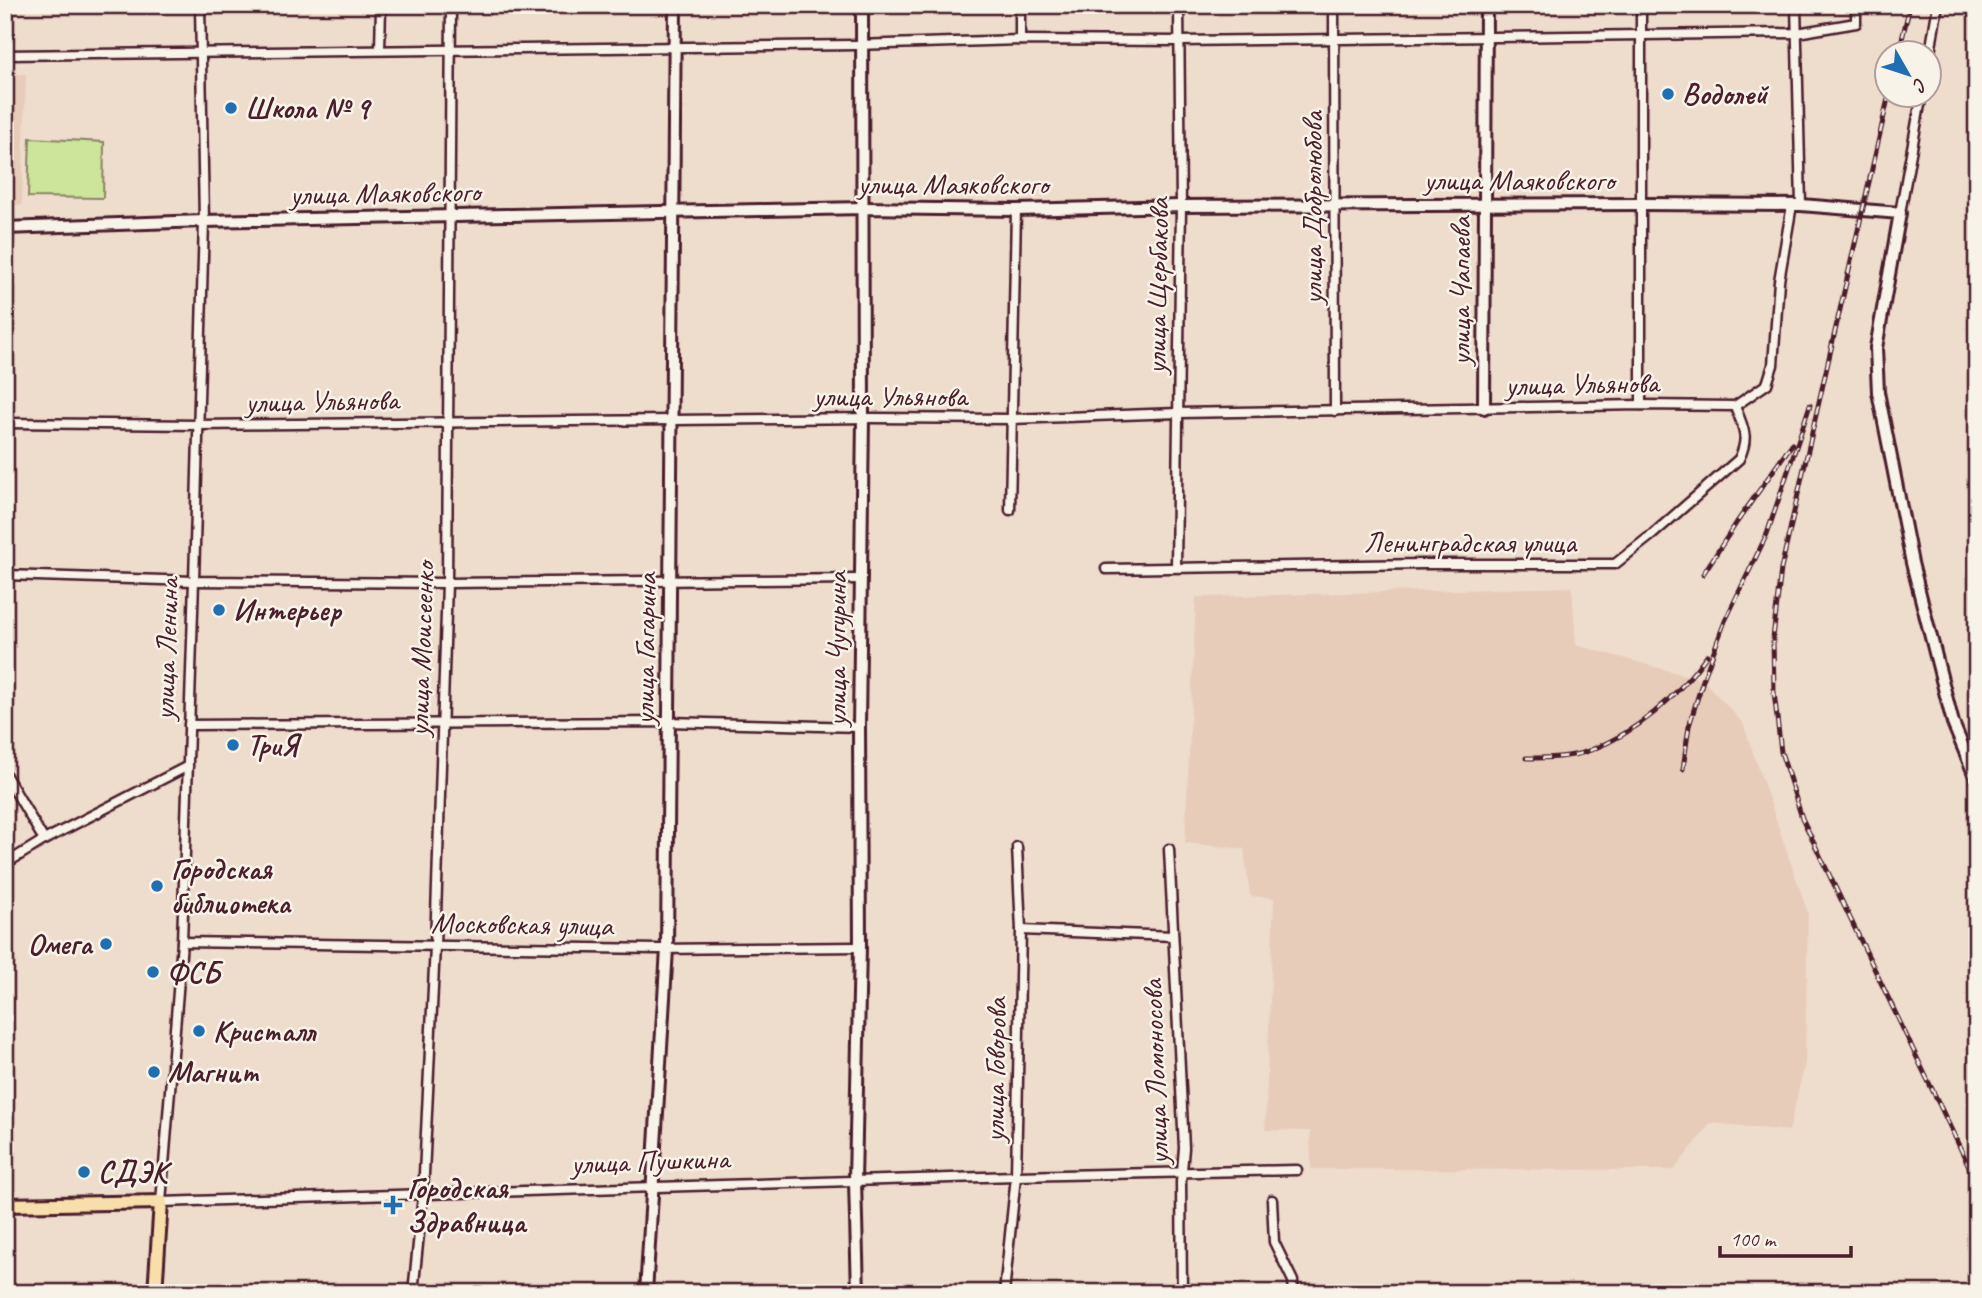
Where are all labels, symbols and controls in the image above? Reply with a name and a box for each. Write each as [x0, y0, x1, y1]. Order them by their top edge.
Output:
north arrow [1874, 38, 1944, 108]
text: С [1906, 73, 1933, 97]
place label: Водолей [1682, 75, 1769, 113]
marker: Водолей [1660, 86, 1676, 102]
place label: Школа № 9 [245, 89, 373, 127]
marker: Школа № 9 [223, 100, 239, 116]
street label: улица Добролюбова [1293, 109, 1331, 307]
street label: улица Маяковского [1422, 161, 1618, 199]
street label: улица Маяковского [856, 165, 1052, 203]
street label: улица Маяковского [287, 172, 484, 214]
street label: улица Щербакова [1136, 196, 1178, 377]
street label: улица Чапаева [1441, 215, 1479, 367]
street label: улица Ульянова [1503, 364, 1662, 404]
street label: улица Ульянова [811, 377, 969, 415]
street label: улица Ульянова [243, 381, 402, 421]
street label: Ленинградская улица [1364, 523, 1578, 561]
street label: улица Моисеенко [399, 558, 443, 739]
street label: улица Чугурина [817, 570, 855, 728]
street label: улица Гагарина [625, 571, 665, 727]
street label: улица Ленина [144, 574, 188, 723]
place label: Интерьер [233, 591, 343, 629]
marker: Интерьер [211, 602, 227, 618]
place label: ТриЯ [247, 726, 302, 764]
marker: ТриЯ [225, 737, 241, 753]
place label: Городская библиотека [171, 850, 292, 922]
marker: Городская библиотека [149, 878, 165, 894]
street label: Московская улица [431, 903, 615, 945]
place label: Омега [28, 925, 94, 963]
marker: Омега [98, 936, 114, 952]
place label: ФСБ [167, 953, 224, 991]
marker: ФСБ [145, 964, 161, 980]
street label: улица Ломоносова [1133, 977, 1177, 1167]
street label: улица Говорова [975, 996, 1015, 1145]
place label: Кристалл [213, 1012, 317, 1050]
marker: Кристалл [191, 1023, 207, 1039]
place label: Магнит [168, 1053, 259, 1091]
marker: Магнит [146, 1064, 162, 1080]
street label: улица Пушкина [568, 1139, 732, 1183]
place label: СДЭК [98, 1153, 173, 1191]
marker: СДЭК [76, 1164, 92, 1180]
place label: Городская Здравница [407, 1169, 528, 1241]
marker: Городская Здравница [385, 1197, 401, 1213]
scale bar [1720, 1214, 1851, 1258]
text: 100 m [1730, 1226, 1777, 1252]

